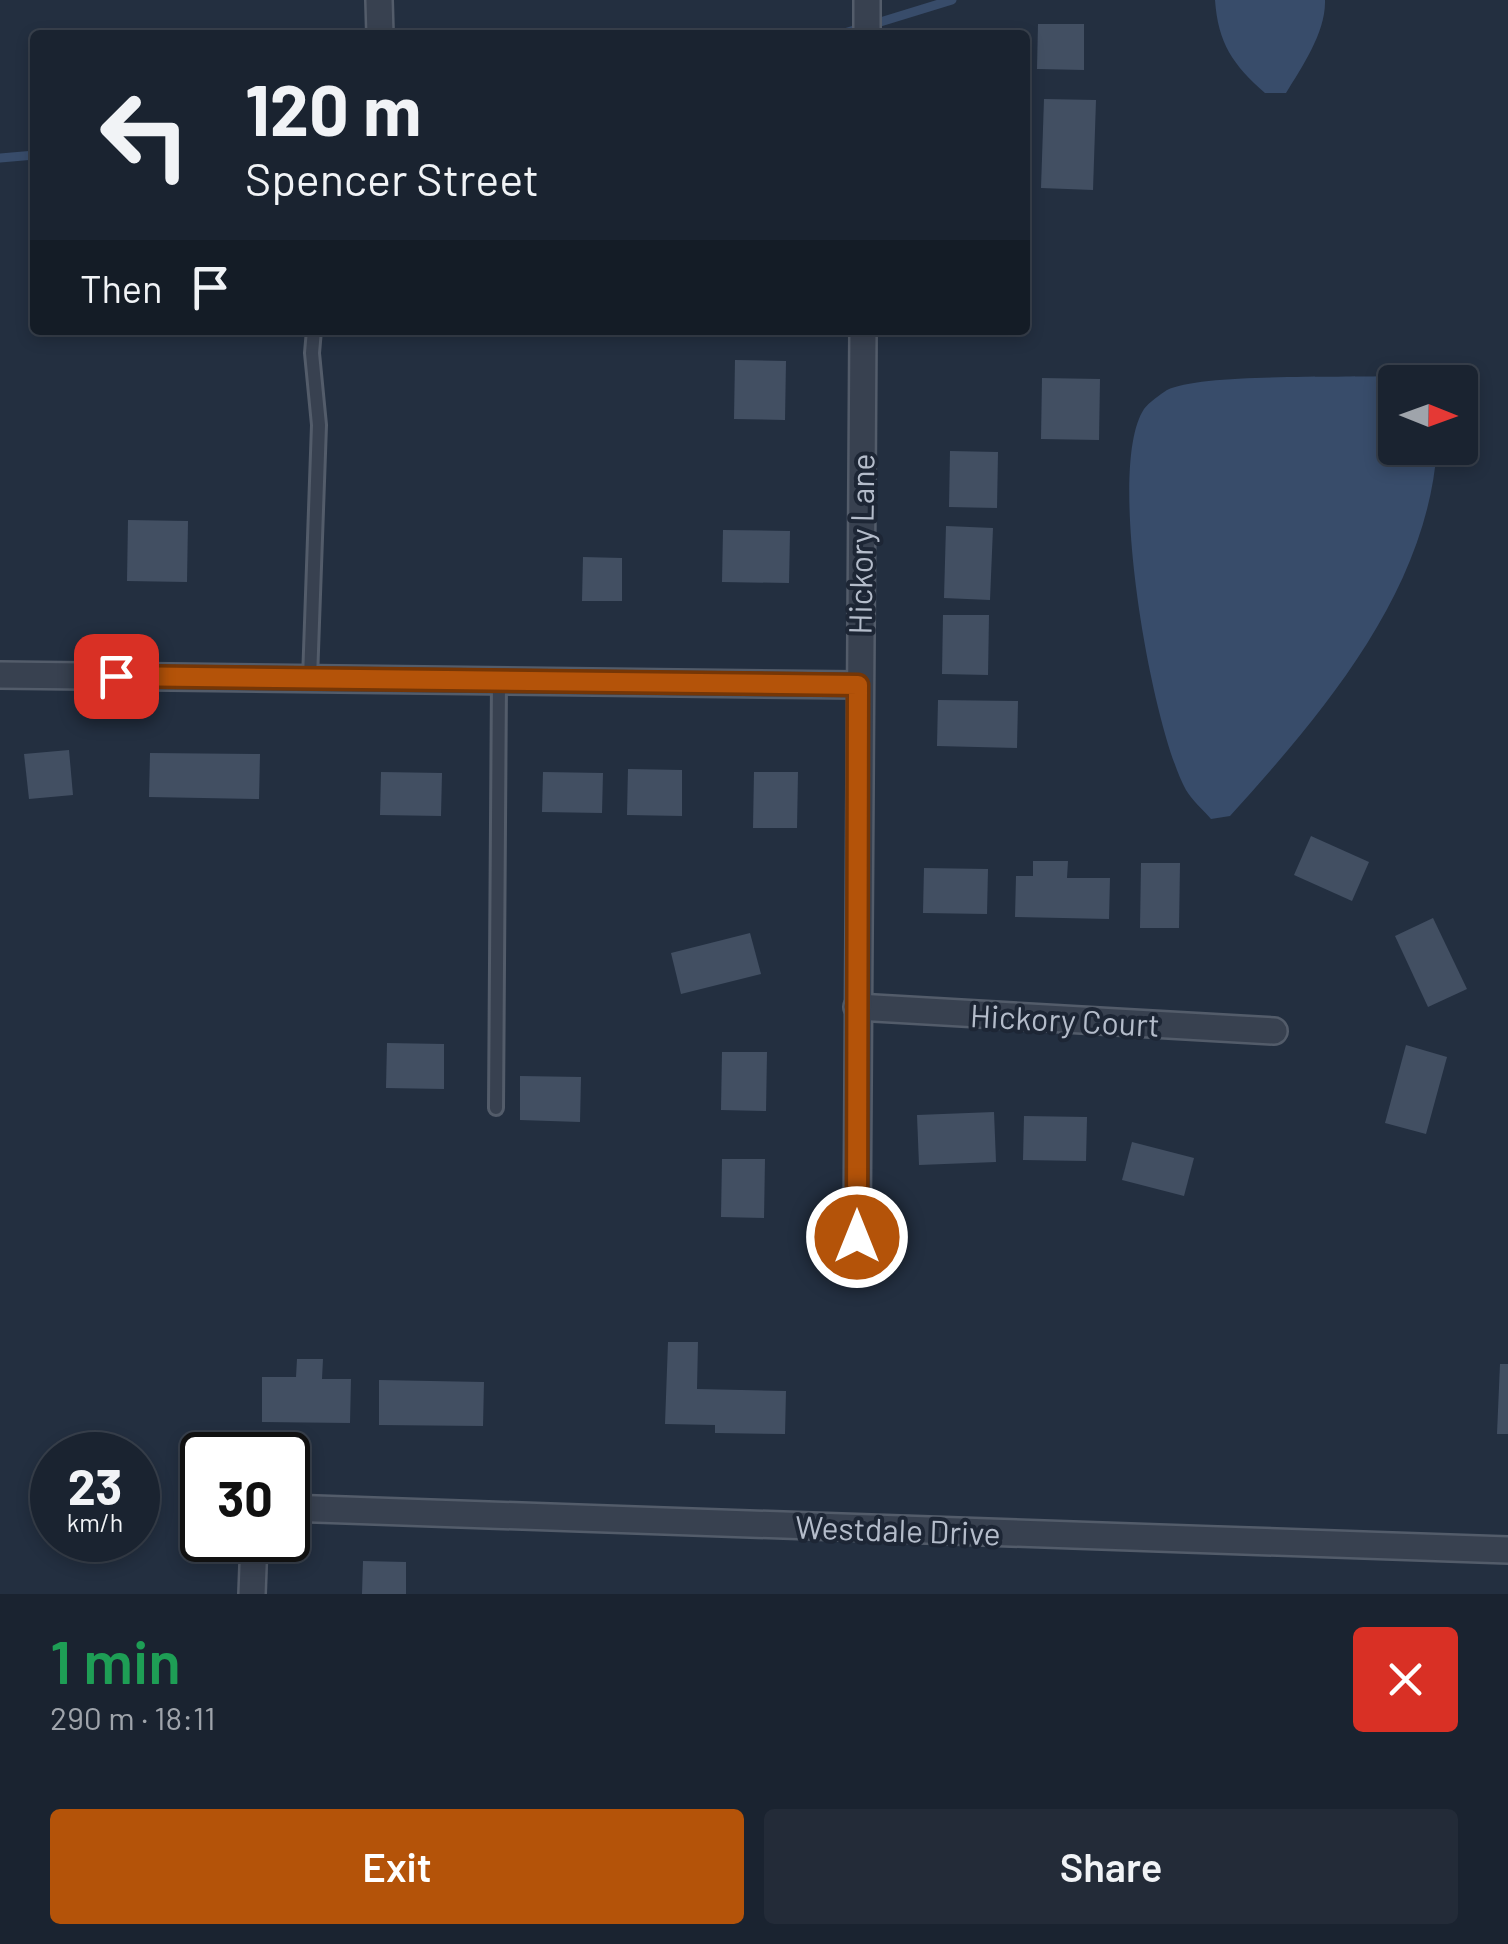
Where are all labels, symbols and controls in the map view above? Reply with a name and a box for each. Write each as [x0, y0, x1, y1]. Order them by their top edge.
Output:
text: 120 m [245, 66, 421, 150]
icon: left [80, 70, 210, 200]
text: Spencer Street [245, 151, 539, 205]
icon: arrive [183, 260, 238, 315]
text: Then [80, 265, 163, 311]
north arrow [1378, 365, 1478, 465]
map controls [1378, 365, 1478, 465]
street label: Hickory Lane [839, 453, 881, 635]
pin [74, 634, 159, 719]
icon: arrive [89, 649, 144, 704]
street label: Hickory Court [969, 995, 1161, 1043]
position arrow [805, 1185, 909, 1289]
speed limit sign: 30 [180, 1432, 310, 1562]
text: 23 [68, 1455, 122, 1515]
street label: Westdale Drive [795, 1506, 1001, 1552]
text: km/h [67, 1507, 123, 1537]
text: 1 min [50, 1624, 181, 1696]
button: close [1353, 1627, 1458, 1732]
text: 290 m · 18:11 [50, 1698, 216, 1736]
button: Exit [50, 1809, 744, 1924]
button: Share [764, 1809, 1458, 1924]

